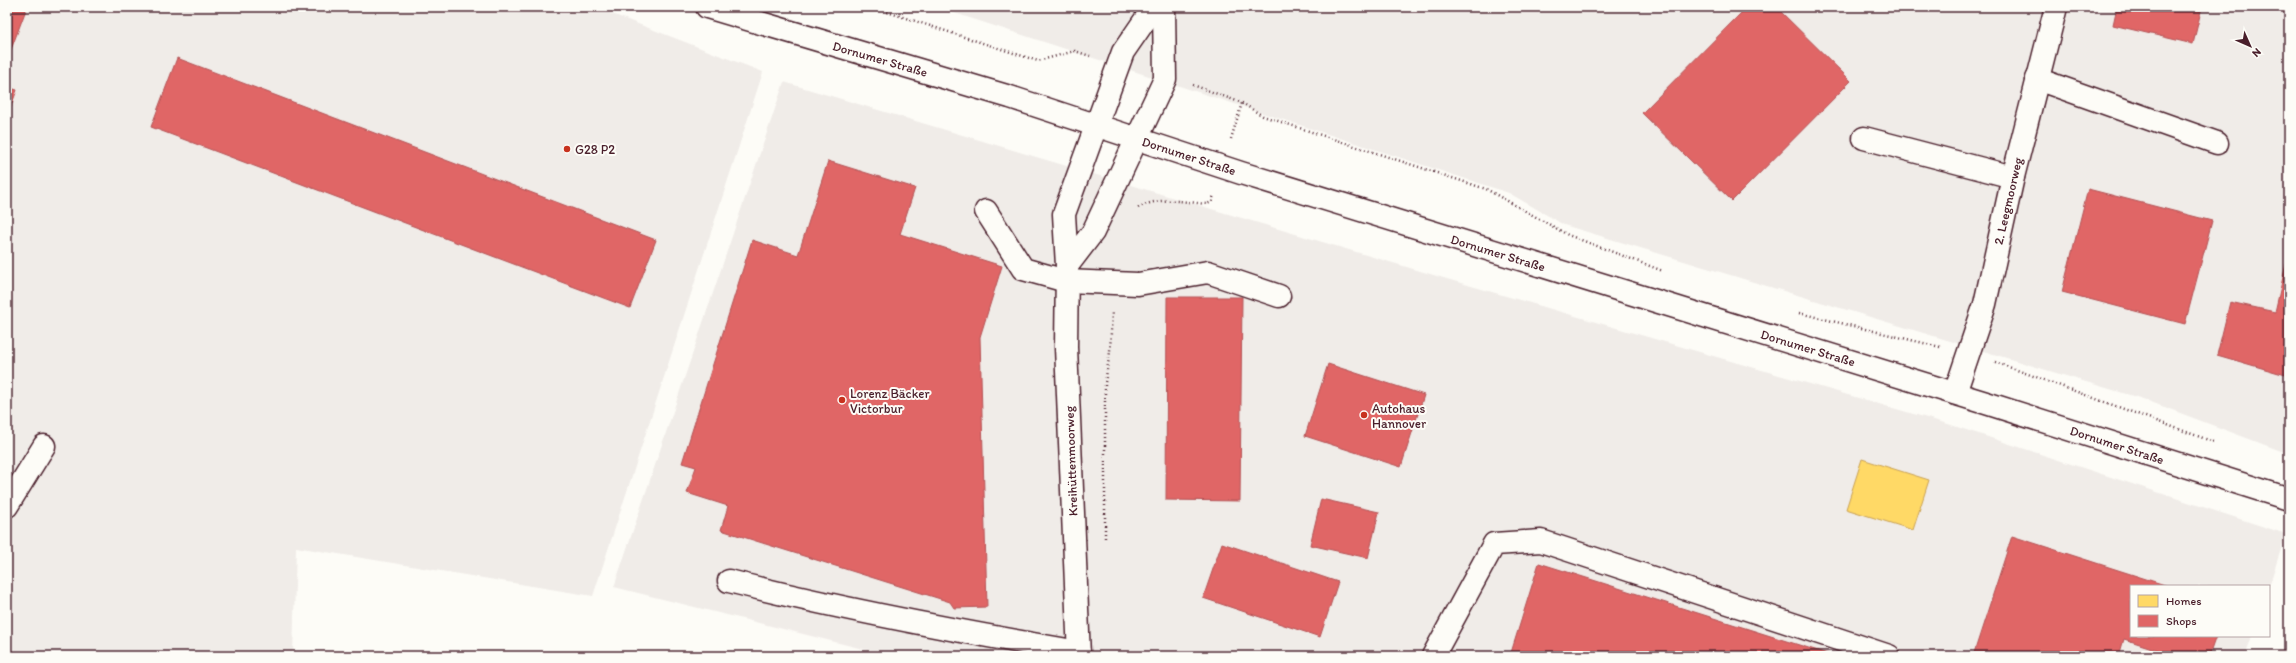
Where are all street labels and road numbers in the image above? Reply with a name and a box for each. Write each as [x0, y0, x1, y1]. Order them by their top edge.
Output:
street label: Dornumer Straße [831, 38, 929, 80]
street label: Dornumer Straße [1140, 134, 1238, 178]
street label: 2. Leegmoorweg [1991, 156, 2025, 246]
street label: Dornumer Straße [1449, 232, 1547, 274]
street label: Dornumer Straße [1759, 327, 1857, 369]
street label: Kreihüttenmoorweg [1062, 405, 1080, 516]
street label: Dornumer Straße [2068, 423, 2166, 467]

